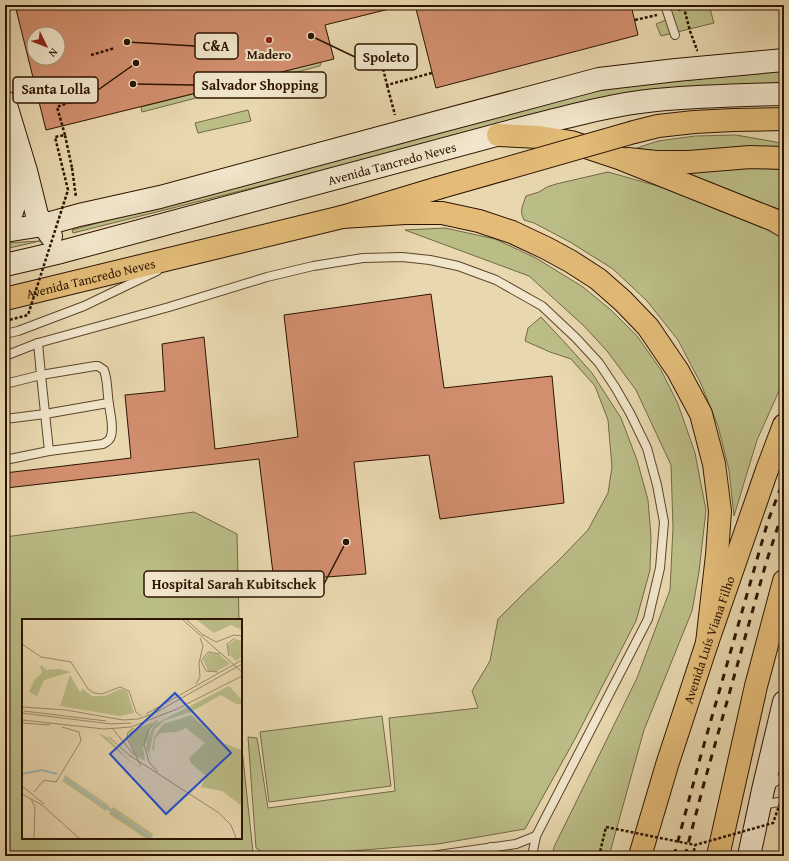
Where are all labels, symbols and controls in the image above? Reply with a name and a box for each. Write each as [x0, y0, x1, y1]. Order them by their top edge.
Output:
north arrow [26, 26, 66, 66]
callout: C&A [195, 33, 238, 59]
marker: Madero [264, 35, 274, 45]
text: C&A [203, 36, 229, 56]
callout: Spoleto [355, 44, 417, 70]
text: N [45, 45, 62, 61]
place label: Madero [247, 45, 291, 64]
text: Spoleto [363, 47, 410, 67]
callout: Salvador Shopping [194, 72, 326, 98]
text: Salvador Shopping [202, 75, 319, 95]
callout: Santa Lolla [13, 77, 98, 103]
text: Santa Lolla [22, 79, 91, 99]
street label: Avenida Tancredo Neves [325, 137, 458, 190]
street label: Avenida Tancredo Neves [24, 253, 157, 303]
callout: Hospital Sarah Kubitschek [144, 571, 324, 597]
street label: Avenida Luís Viana Filho [678, 573, 739, 706]
text: Hospital Sarah Kubitschek [152, 574, 317, 594]
inset map [22, 619, 242, 839]

